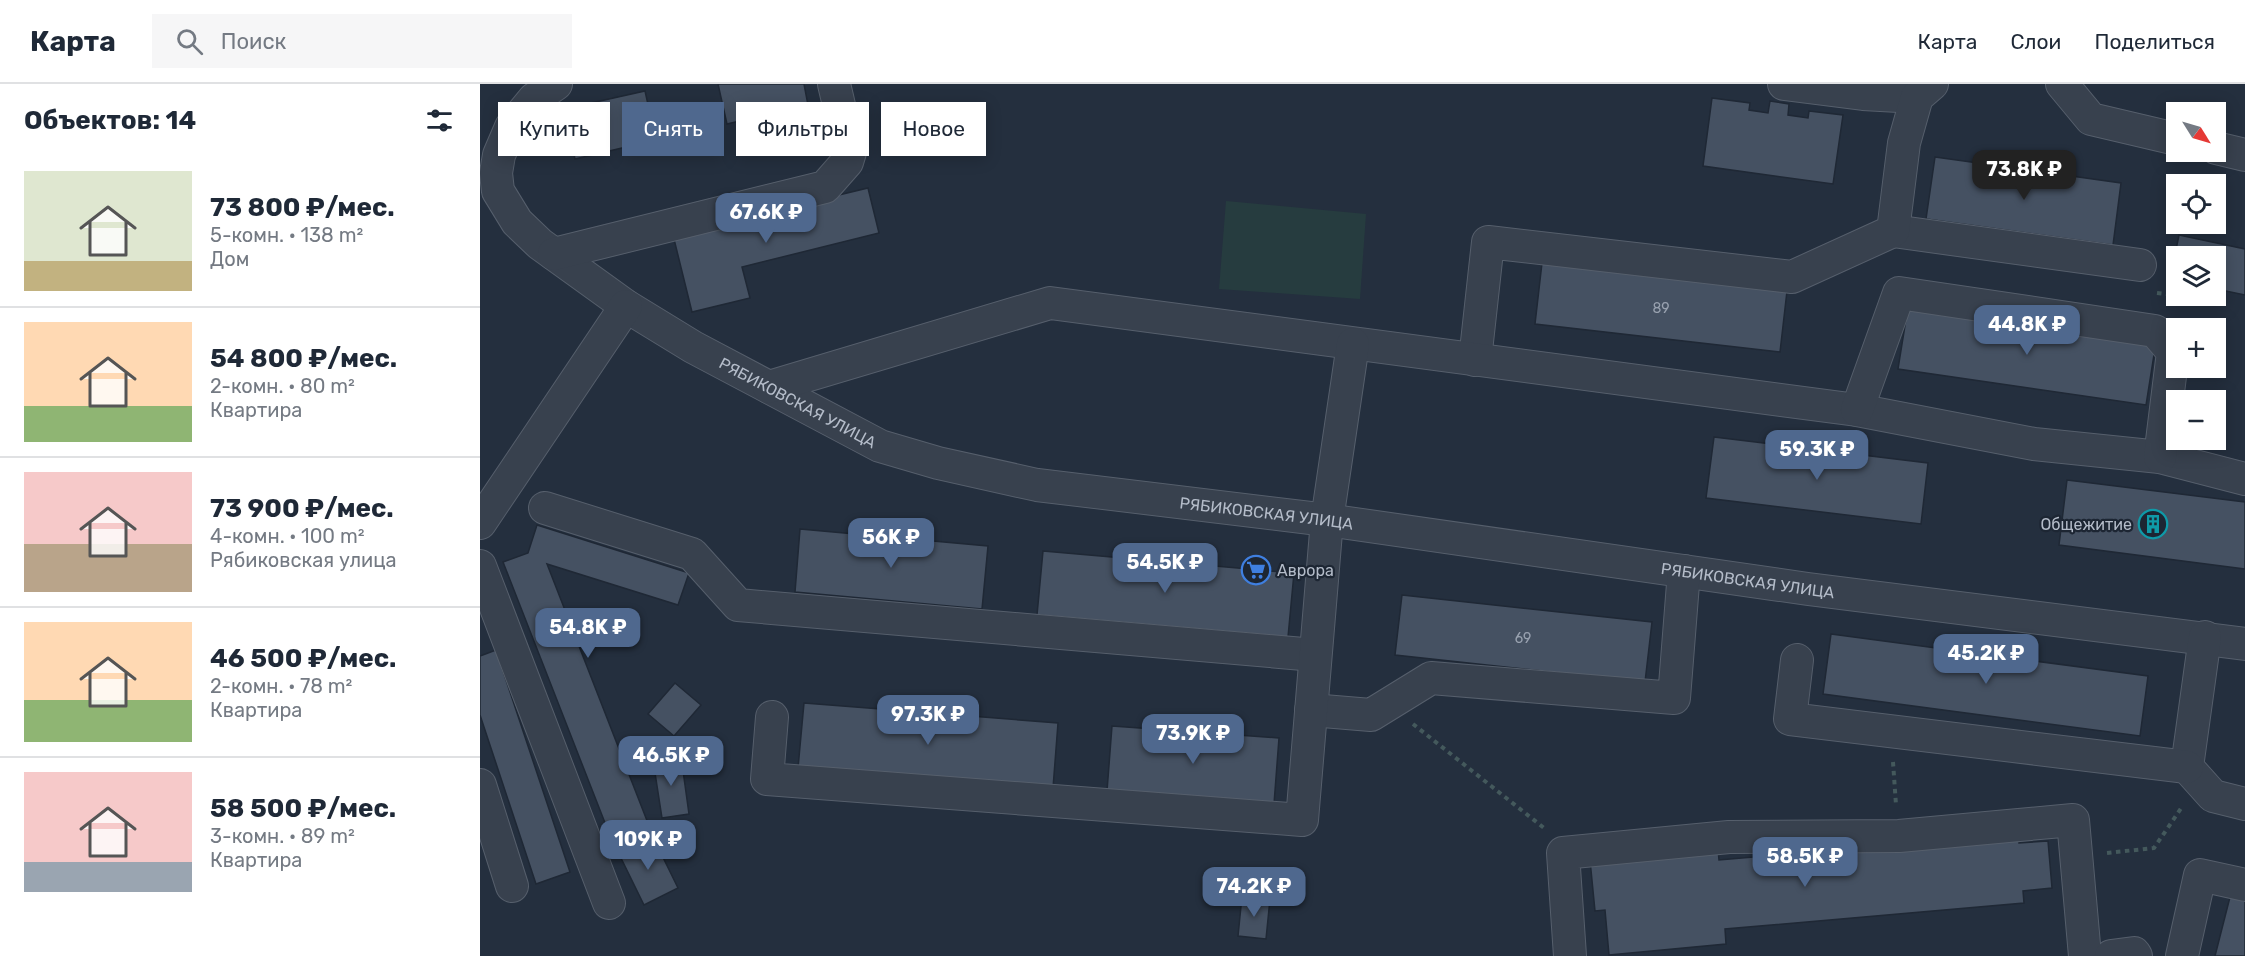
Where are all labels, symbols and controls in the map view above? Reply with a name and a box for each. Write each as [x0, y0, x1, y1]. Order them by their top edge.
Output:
search box [152, 14, 572, 68]
text: Карта [30, 25, 116, 58]
icon: search [173, 25, 206, 58]
text: Поиск [221, 28, 286, 55]
text: Карта [1917, 29, 1977, 54]
text: Слои [2010, 29, 2061, 54]
text: Поделиться [2094, 29, 2215, 54]
chip: Купить [498, 102, 610, 156]
chip: Снять [622, 102, 724, 156]
chip: Фильтры [736, 102, 869, 156]
chip: Новое [881, 102, 986, 156]
north arrow [2166, 102, 2226, 162]
map controls [2166, 102, 2226, 450]
icon: filters [423, 104, 456, 137]
text: Объектов: 14 [24, 105, 196, 136]
pin: 73.8K ₽ [1969, 150, 2079, 201]
text: 73.8K ₽ [1986, 157, 2062, 181]
button: locate [2166, 174, 2226, 234]
text: 73 800 ₽/мес. [210, 192, 395, 223]
pin: 67.6K ₽ [711, 193, 821, 244]
icon: home [72, 195, 144, 267]
text: 67.6K ₽ [729, 200, 803, 224]
text: 5-комн. · 138 m² [210, 223, 363, 247]
button: layers [2166, 246, 2226, 306]
text: Дом [210, 247, 249, 271]
house number: 89 [1652, 300, 1670, 317]
pin: 44.8K ₽ [1972, 305, 2082, 356]
text: 44.8K ₽ [1988, 312, 2066, 336]
button: + [2166, 318, 2226, 378]
text: 54 800 ₽/мес. [210, 343, 397, 374]
icon: home [72, 346, 144, 418]
street label: РЯБИКОВСКАЯ УЛИЦА [716, 353, 880, 452]
text: 2-комн. · 80 m² [210, 374, 355, 398]
button: − [2166, 390, 2226, 450]
text: Квартира [210, 398, 302, 422]
pin: 59.3K ₽ [1762, 430, 1872, 481]
text: 59.3K ₽ [1779, 437, 1855, 461]
text: 73 900 ₽/мес. [210, 493, 394, 524]
street label: РЯБИКОВСКАЯ УЛИЦА [1178, 493, 1355, 533]
icon: home [72, 496, 144, 568]
building icon: Общежитие [2137, 508, 2169, 540]
place label: Общежитие [2040, 515, 2132, 534]
pin: 56K ₽ [849, 518, 933, 569]
text: 4-комн. · 100 m² [210, 524, 365, 548]
text: 56K ₽ [862, 525, 920, 549]
pin: 54.5K ₽ [1110, 543, 1220, 594]
text: Рябиковская улица [210, 548, 397, 572]
text: 54.5K ₽ [1127, 550, 1203, 574]
supermarket icon: Аврора [1240, 554, 1272, 586]
street label: РЯБИКОВСКАЯ УЛИЦА [1660, 559, 1836, 602]
place label: Аврора [1277, 561, 1334, 580]
pin: 54.8K ₽ [533, 608, 643, 659]
text: 54.8K ₽ [549, 615, 627, 639]
house number: 69 [1515, 630, 1531, 647]
pin: 45.2K ₽ [1931, 634, 2041, 685]
text: 45.2K ₽ [1947, 641, 2025, 665]
text: 46 500 ₽/мес. [210, 643, 396, 674]
icon: home [72, 646, 144, 718]
text: 2-комн. · 78 m² [210, 674, 352, 698]
pin: 97.3K ₽ [873, 695, 983, 746]
text: Квартира [210, 698, 302, 722]
text: 97.3K ₽ [891, 702, 965, 726]
pin: 73.9K ₽ [1138, 714, 1248, 765]
text: 73.9K ₽ [1156, 721, 1230, 745]
pin: 46.5K ₽ [616, 736, 726, 787]
text: 46.5K ₽ [632, 743, 710, 767]
text: 58 500 ₽/мес. [210, 793, 396, 824]
icon: home [72, 796, 144, 868]
pin: 109K ₽ [599, 820, 697, 871]
text: 3-комн. · 89 m² [210, 824, 355, 848]
text: 109K ₽ [614, 827, 682, 851]
pin: 58.5K ₽ [1750, 837, 1860, 888]
text: 58.5K ₽ [1767, 844, 1843, 868]
text: Квартира [210, 848, 302, 872]
pin: 74.2K ₽ [1199, 867, 1309, 918]
text: 74.2K ₽ [1217, 874, 1291, 898]

